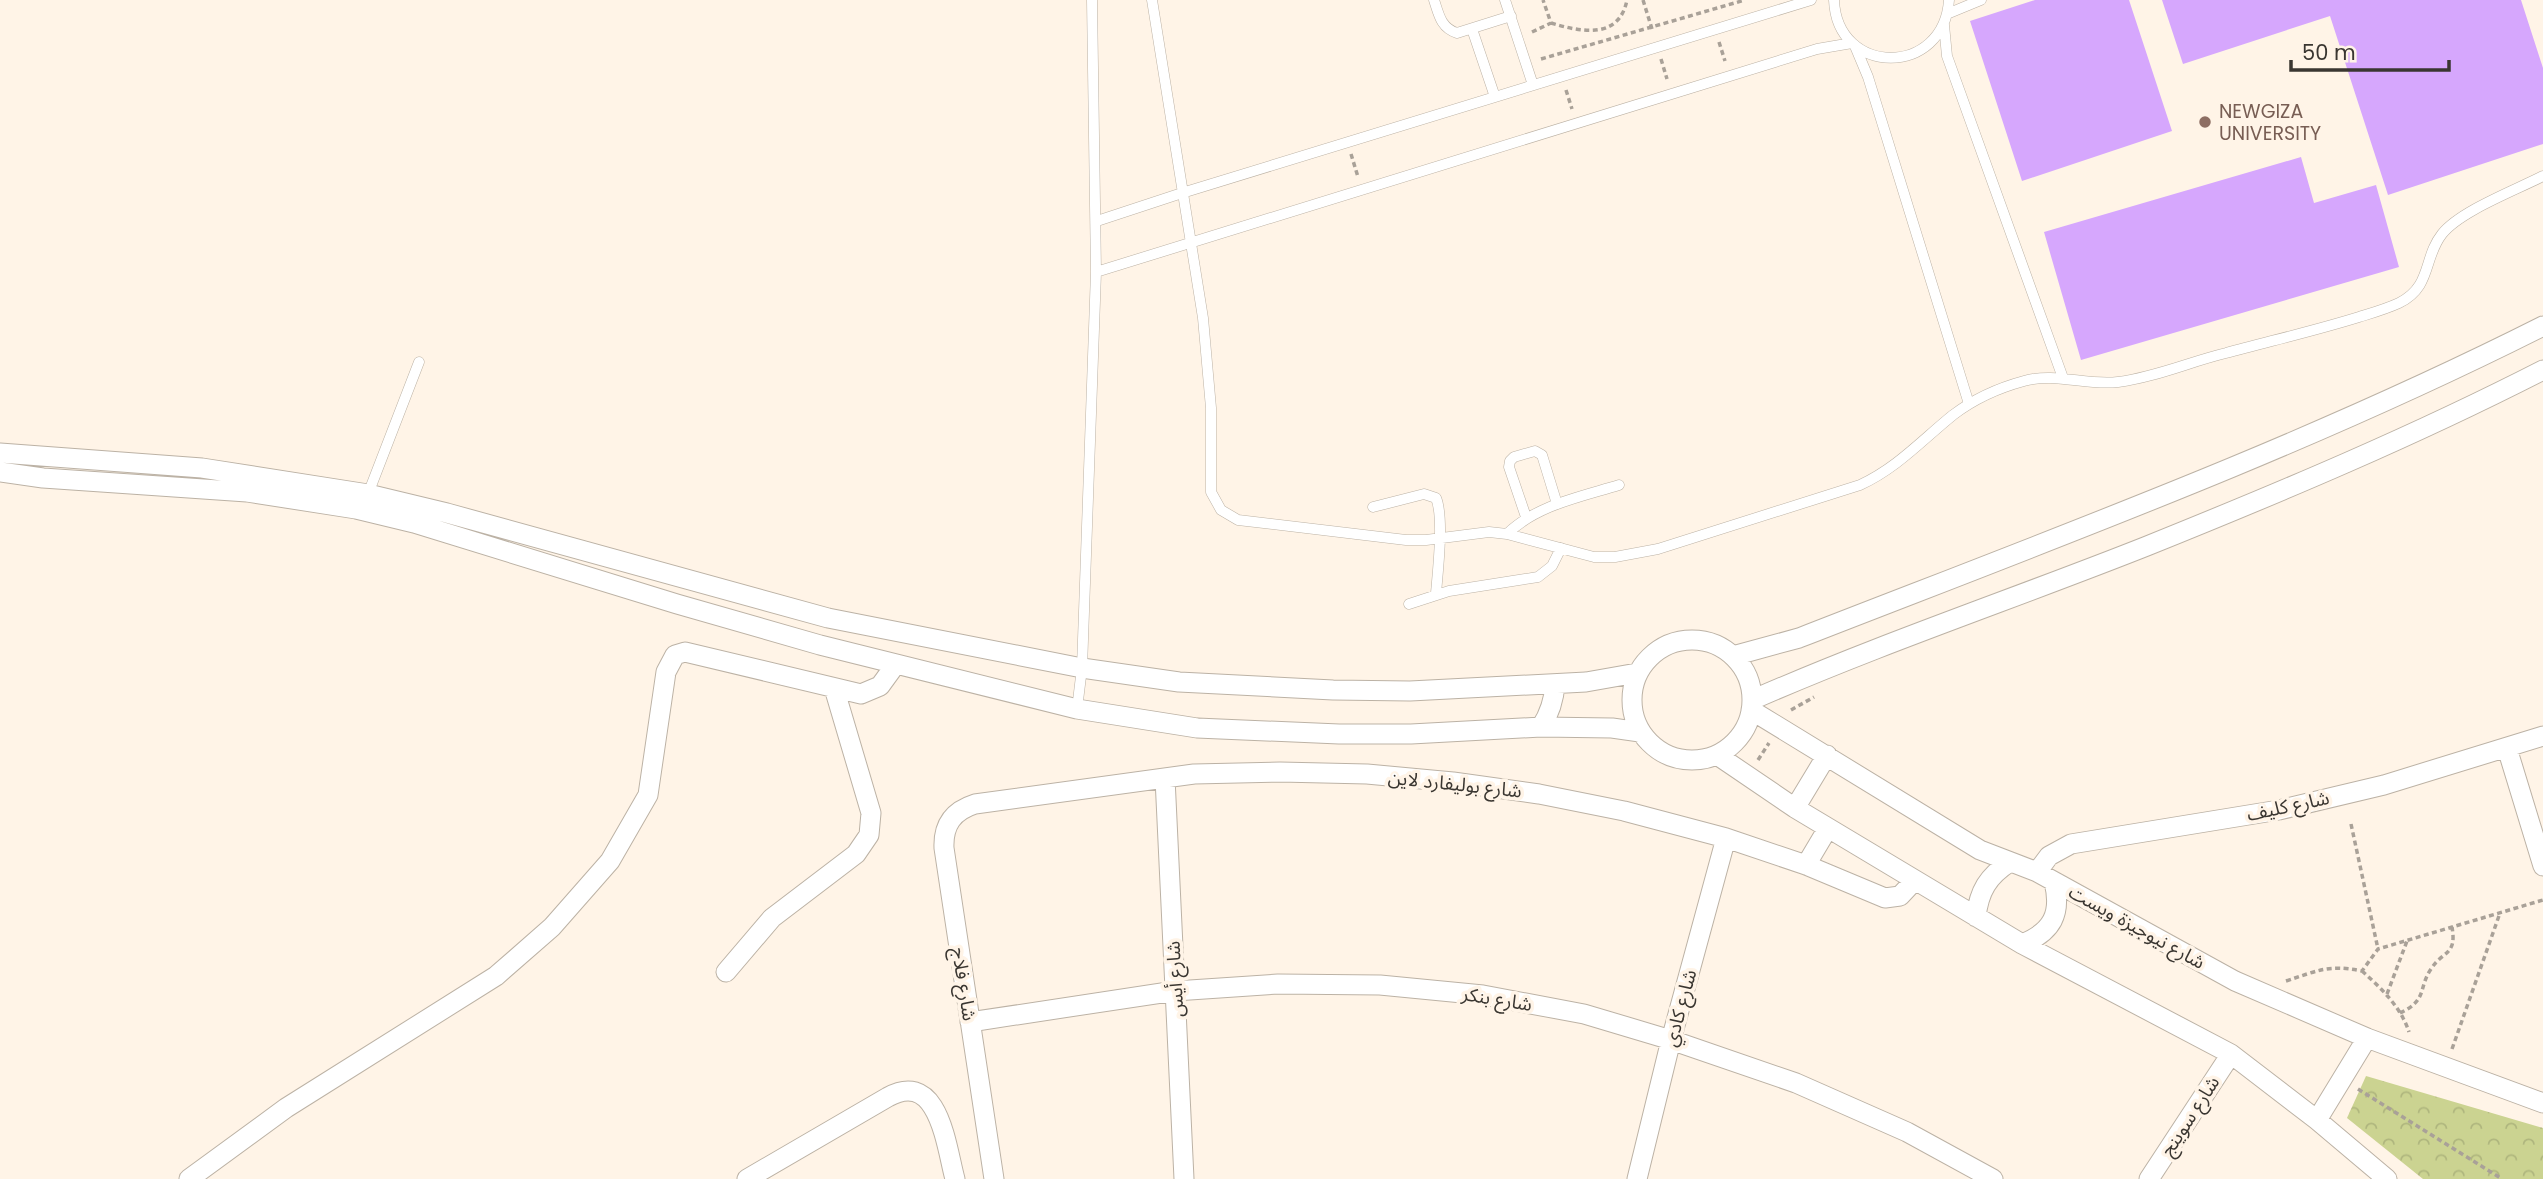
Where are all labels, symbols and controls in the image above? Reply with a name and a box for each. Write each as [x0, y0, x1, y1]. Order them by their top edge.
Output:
scale bar [2291, 28, 2448, 72]
text: 50 m [2302, 38, 2356, 67]
place label: NEWGIZA UNIVERSITY [2219, 98, 2321, 147]
marker: NEWGIZA UNIVERSITY [2197, 114, 2213, 130]
street label: شارع بوليفارد لاين [1387, 764, 1523, 804]
street label: شارع كليف [2244, 784, 2332, 828]
street label: شارع نيوجيزة ويست [2064, 878, 2210, 976]
street label: شارع أيس [1160, 940, 1190, 1018]
street label: شارع فلاج [945, 945, 983, 1023]
street label: شارع كادي [1657, 966, 1705, 1050]
street label: شارع بنكر [1459, 980, 1534, 1018]
street label: شارع سوينج [2154, 1071, 2227, 1162]

